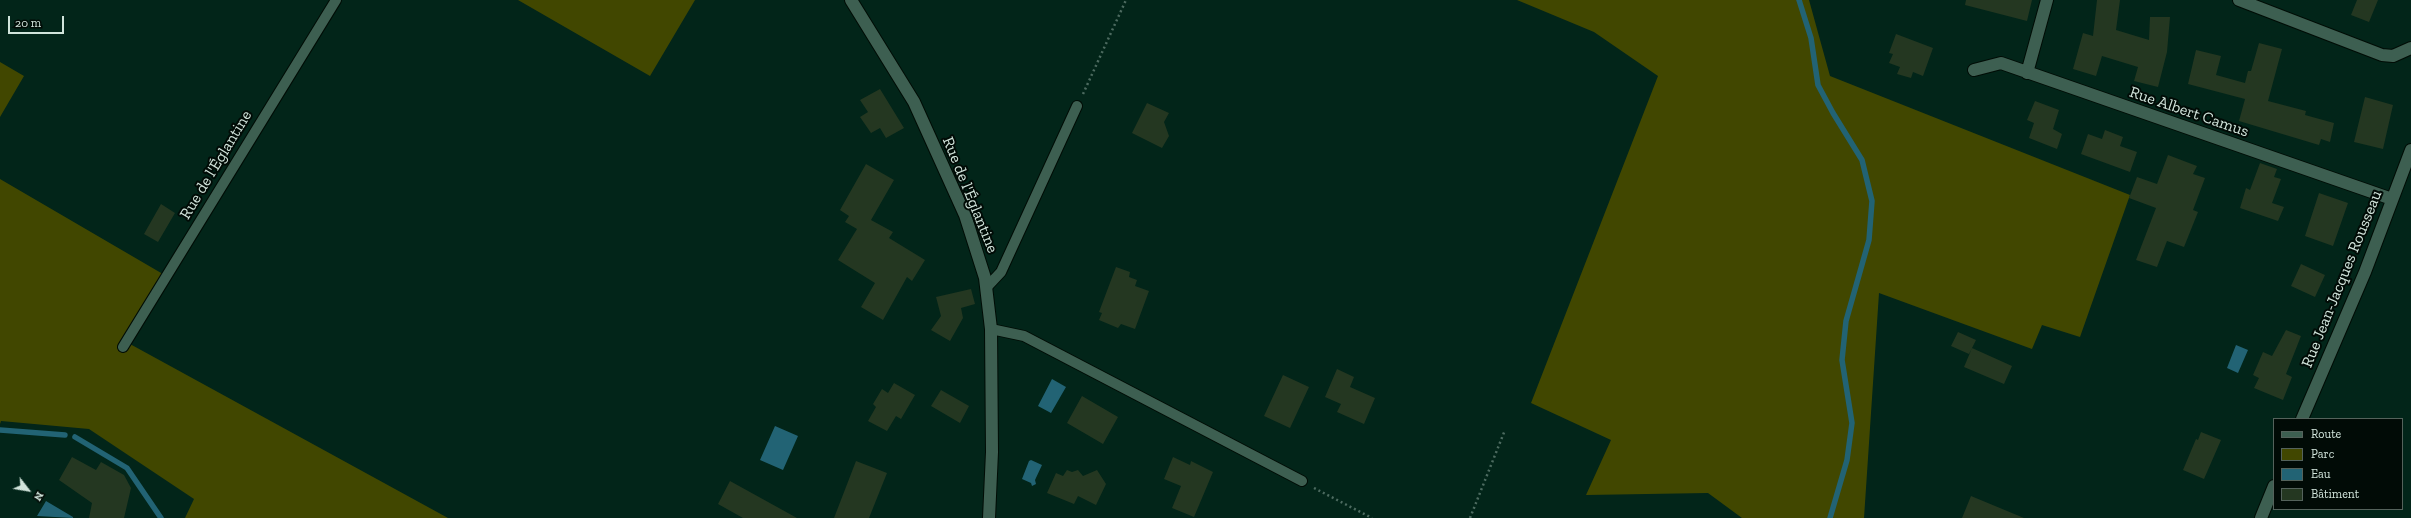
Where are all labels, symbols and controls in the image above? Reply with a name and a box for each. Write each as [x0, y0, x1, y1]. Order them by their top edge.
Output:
scale bar [10, 8, 66, 34]
text: 20 m [15, 16, 41, 30]
street label: Rue Albert Camus [2127, 83, 2251, 141]
street label: Rue de l'Églantine [176, 107, 256, 223]
street label: Rue de l'Églantine [938, 134, 1002, 256]
street label: Rue Jean-Jacques Rousseau [2298, 188, 2386, 370]
legend [2273, 418, 2403, 510]
text: Route [2311, 427, 2341, 441]
text: Parc [2311, 447, 2334, 461]
text: Eau [2311, 467, 2331, 481]
north arrow [8, 470, 48, 510]
text: Bâtiment [2311, 487, 2359, 501]
text: N [31, 490, 46, 503]

